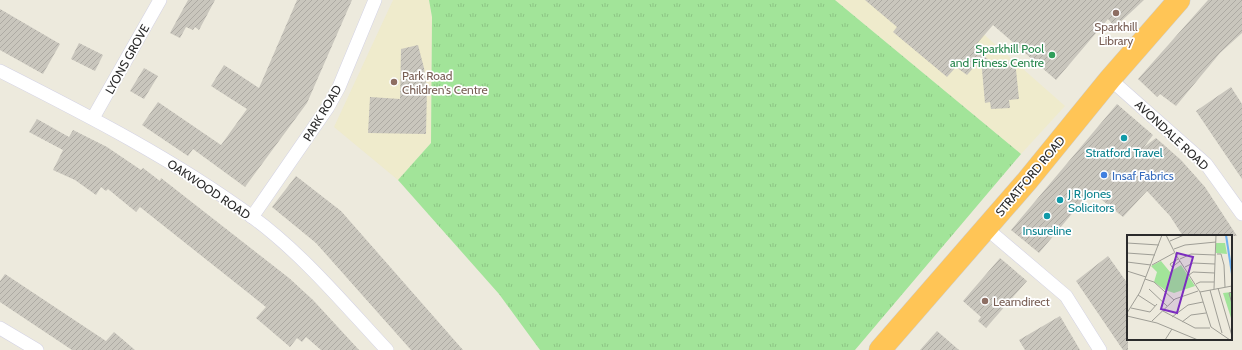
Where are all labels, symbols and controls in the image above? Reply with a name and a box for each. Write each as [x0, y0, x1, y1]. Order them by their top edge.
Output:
marker: Sparkhill Library [1111, 8, 1121, 18]
place label: Sparkhill Library [1094, 19, 1138, 48]
street label: LYONS GROVE [102, 21, 152, 96]
place label: Sparkhill Pool and Fitness Centre [950, 41, 1044, 70]
marker: Sparkhill Pool and Fitness Centre [1047, 50, 1057, 60]
place label: Park Road Children's Centre [402, 68, 488, 97]
marker: Park Road Children's Centre [389, 77, 399, 87]
street label: PARK ROAD [299, 82, 345, 144]
street label: AVONDALE ROAD [1132, 97, 1212, 173]
street label: STRATFORD ROAD [992, 133, 1068, 219]
marker: Stratford Travel [1119, 133, 1129, 143]
place label: Stratford Travel [1085, 145, 1163, 160]
street label: OAKWOOD ROAD [165, 156, 254, 222]
place label: Insaf Fabrics [1112, 168, 1174, 183]
marker: Insaf Fabrics [1099, 170, 1109, 180]
place label: J R Jones Solicitors [1067, 186, 1114, 215]
marker: J R Jones Solicitors [1055, 195, 1065, 205]
marker: Insureline [1042, 211, 1052, 221]
place label: Insureline [1023, 223, 1071, 238]
inset map [1127, 235, 1232, 340]
place label: Learndirect [993, 294, 1050, 309]
marker: Learndirect [980, 296, 990, 306]

